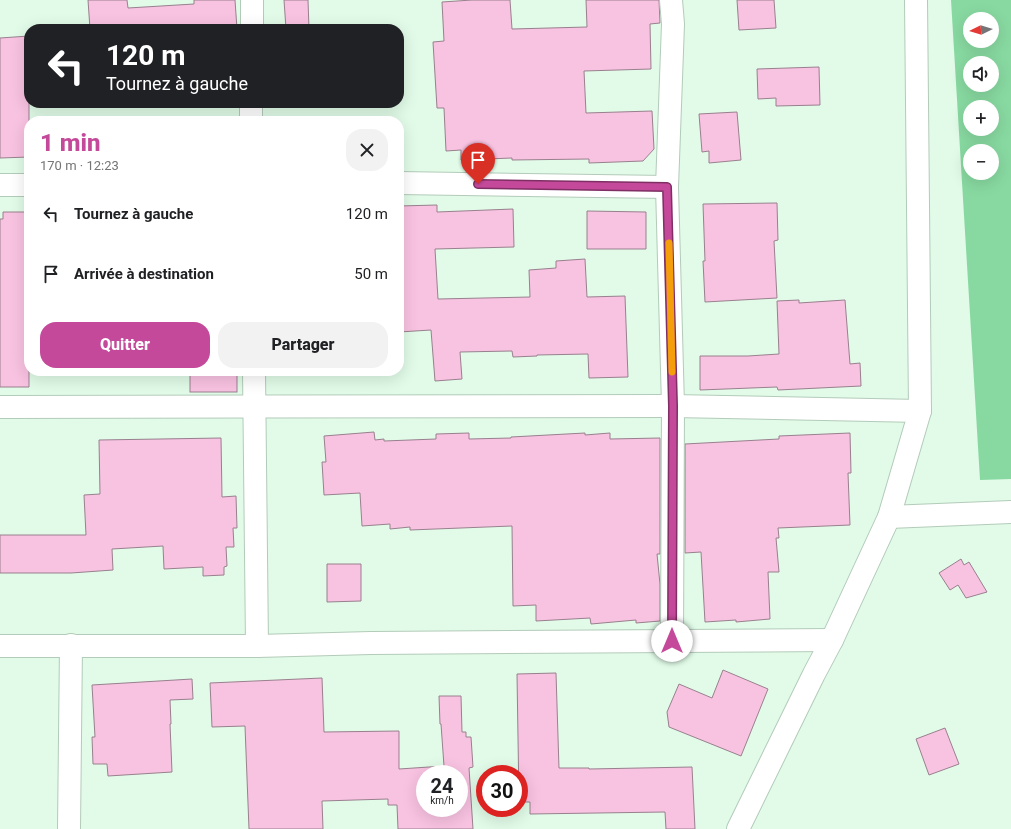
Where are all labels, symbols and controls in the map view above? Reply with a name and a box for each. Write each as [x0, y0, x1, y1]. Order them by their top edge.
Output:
north arrow [963, 12, 999, 48]
map controls [963, 12, 999, 180]
text: 120 m [106, 39, 185, 72]
icon: left [40, 40, 92, 92]
button: sound [963, 56, 999, 92]
text: Tournez à gauche [106, 73, 248, 94]
button: + [963, 100, 999, 136]
text: 1 min [40, 129, 101, 157]
button: close [346, 129, 388, 171]
pin [461, 143, 495, 184]
button: − [963, 144, 999, 180]
icon: arrive [467, 149, 489, 171]
text: 170 m · 12:23 [40, 158, 119, 173]
icon: left [40, 203, 62, 225]
text: Tournez à gauche [74, 205, 193, 223]
text: 120 m [346, 205, 388, 223]
icon: arrive [40, 263, 62, 285]
text: Arrivée à destination [74, 265, 214, 283]
text: 50 m [354, 265, 388, 283]
button: Quitter [40, 322, 210, 368]
button: Partager [218, 322, 388, 368]
position arrow [651, 620, 693, 662]
speed limit sign: 30 [476, 765, 528, 817]
text: 24 [431, 774, 453, 798]
text: km/h [430, 795, 454, 806]

